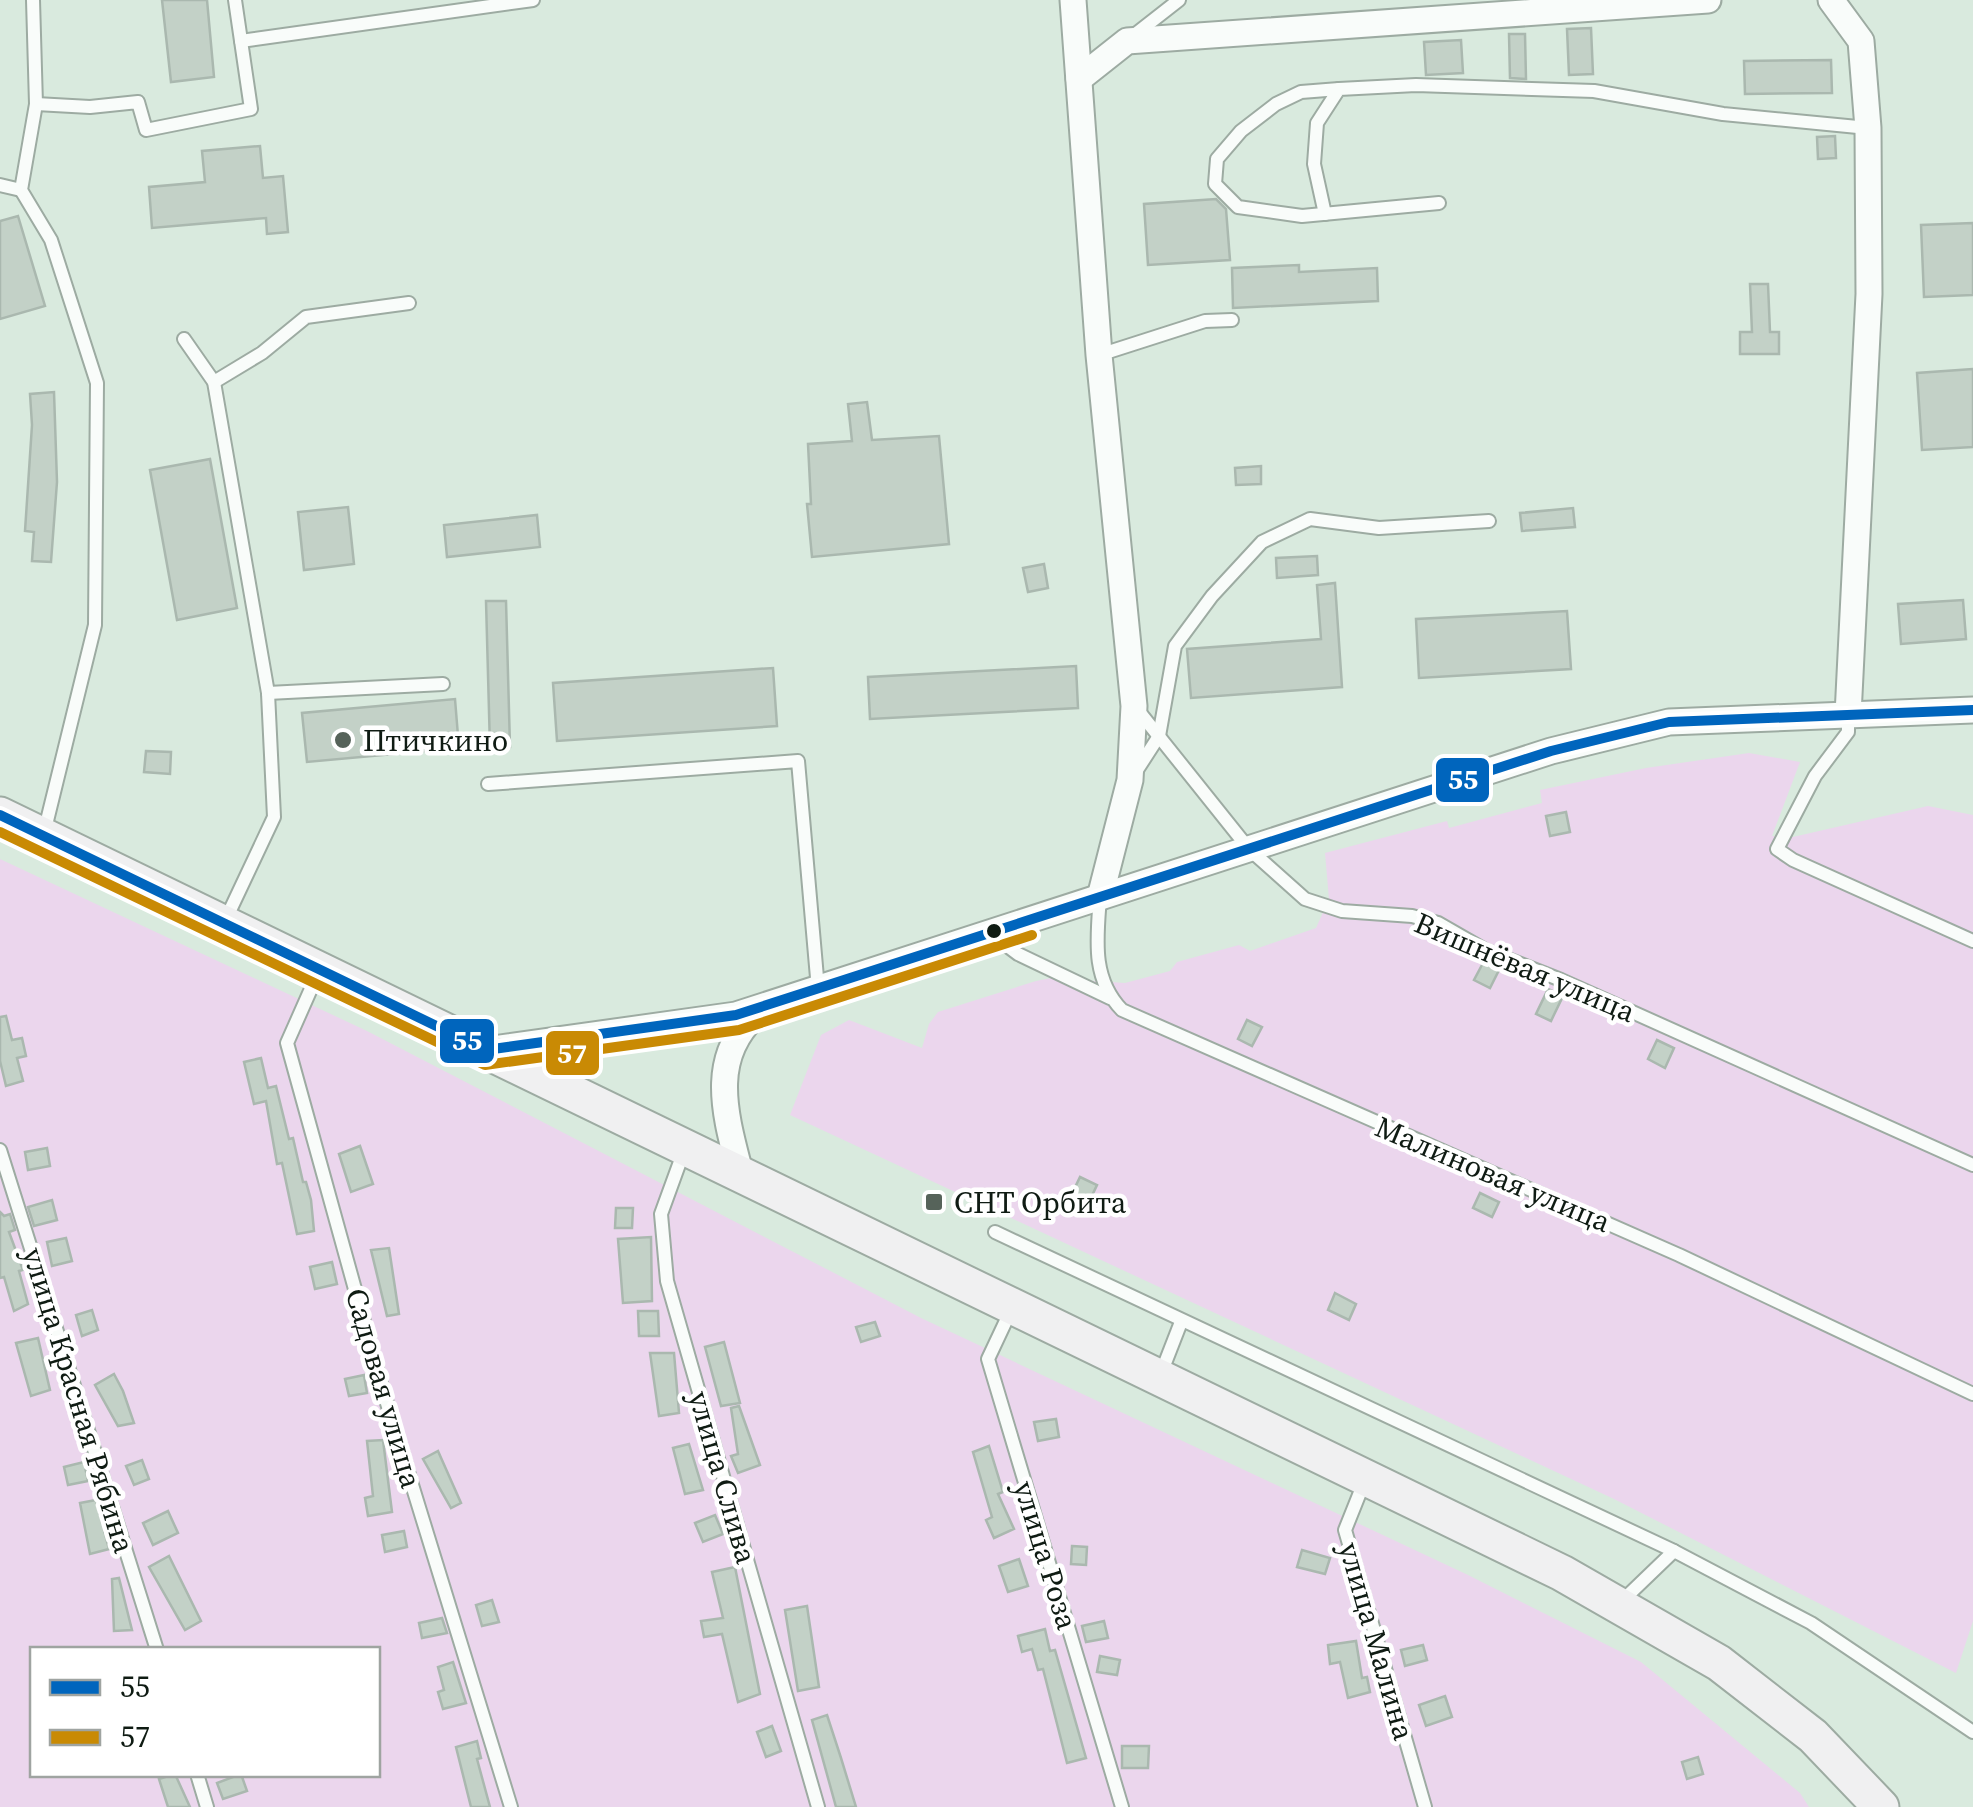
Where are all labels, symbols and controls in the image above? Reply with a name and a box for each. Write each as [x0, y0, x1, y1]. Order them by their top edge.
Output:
place label: Птичкино [363, 720, 508, 761]
marker: Птичкино [332, 729, 354, 751]
line badge: 55 [1434, 756, 1491, 804]
text: 55 [1448, 760, 1478, 798]
street label: Вишнёвая улица [1408, 902, 1642, 1032]
unlabelled marker [984, 921, 1004, 941]
line badge: 55 [438, 1017, 496, 1065]
text: 55 [452, 1021, 482, 1059]
line badge: 57 [544, 1029, 601, 1077]
text: 57 [557, 1034, 587, 1072]
street label: Малиновая улица [1369, 1106, 1618, 1242]
place label: СНТ Орбита [954, 1182, 1127, 1223]
marker: СНТ Орбита [923, 1191, 945, 1213]
street label: улица Красная Рябина [13, 1242, 145, 1559]
street label: Садовая улица [336, 1283, 432, 1493]
street label: улица Слива [679, 1386, 767, 1569]
street label: улица Роза [1004, 1476, 1088, 1635]
street label: улица Малина [1329, 1537, 1425, 1745]
legend [30, 1647, 380, 1777]
text: 55 [120, 1666, 150, 1707]
text: 57 [120, 1716, 150, 1757]

